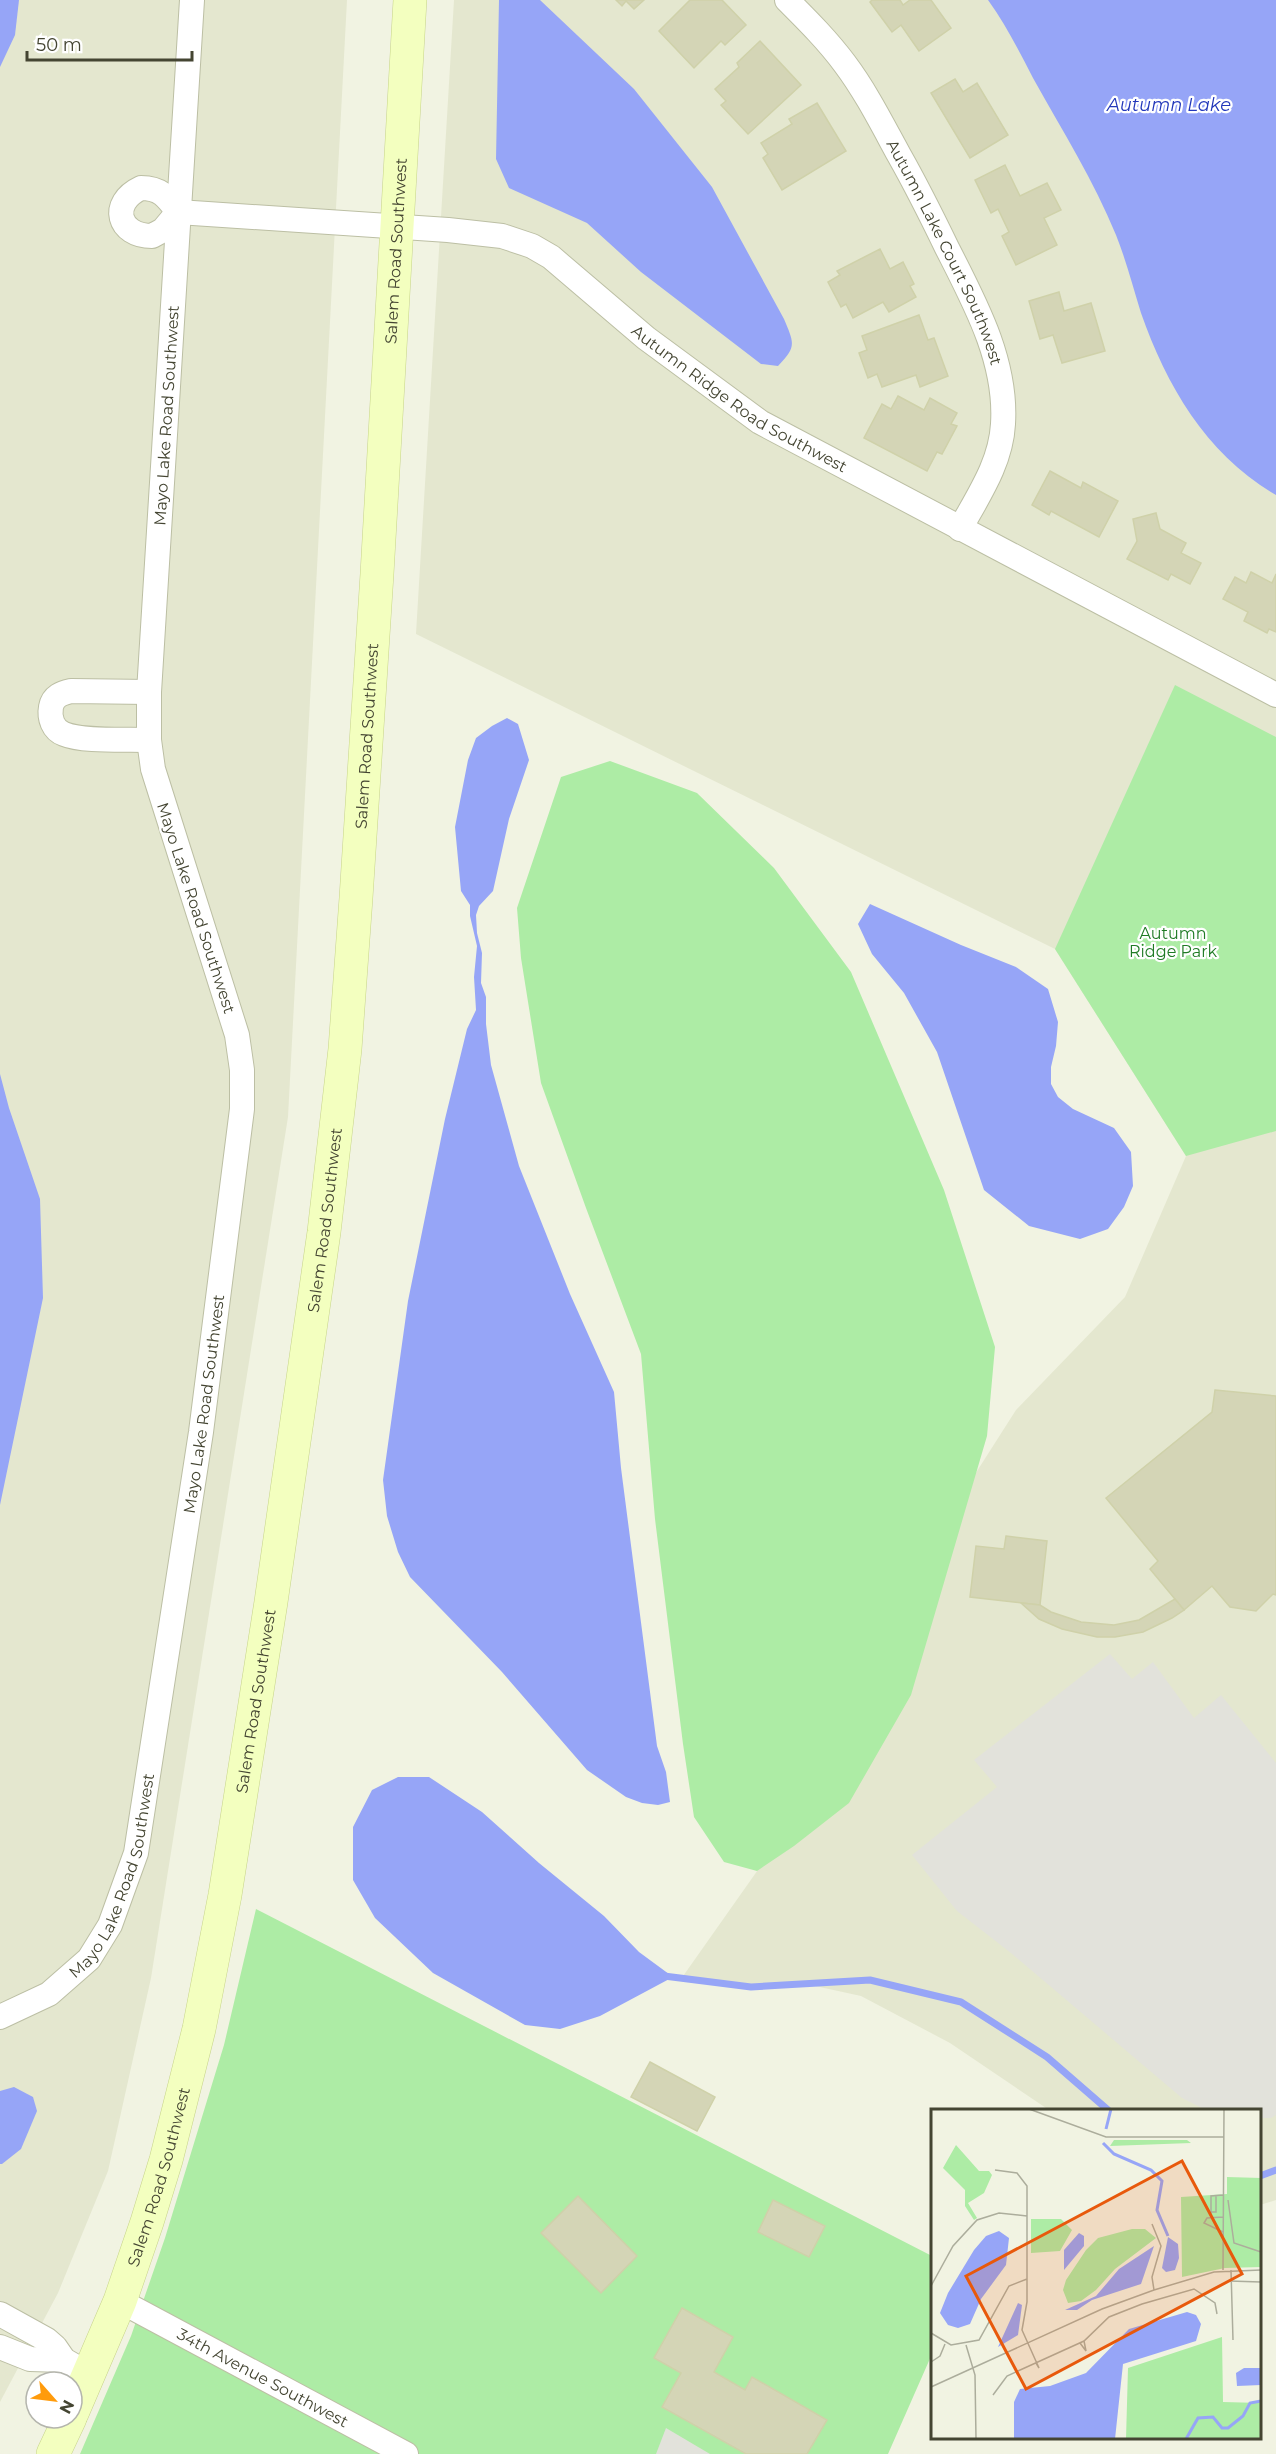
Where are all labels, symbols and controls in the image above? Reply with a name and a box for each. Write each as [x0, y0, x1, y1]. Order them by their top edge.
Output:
scale bar [27, 24, 192, 62]
text: 50 m [36, 34, 82, 56]
water label: Autumn Lake [1106, 94, 1231, 116]
street label: Autumn Lake Court Southwest [883, 136, 1006, 367]
street label: Salem Road Southwest [381, 157, 410, 344]
street label: Mayo Lake Road Southwest [150, 304, 183, 526]
street label: Autumn Ridge Road Southwest [628, 321, 851, 476]
street label: Salem Road Southwest [351, 642, 382, 830]
street label: Mayo Lake Road Southwest [153, 800, 239, 1016]
park label: Autumn Ridge Park [1129, 924, 1217, 961]
street label: Salem Road Southwest [303, 1126, 345, 1314]
street label: Mayo Lake Road Southwest [179, 1293, 228, 1515]
street label: Salem Road Southwest [232, 1607, 279, 1795]
street label: Mayo Lake Road Southwest [65, 1771, 158, 1982]
street label: Salem Road Southwest [123, 2085, 194, 2269]
inset map [931, 2109, 1261, 2439]
street label: 34th Avenue Southwest [174, 2324, 352, 2431]
north arrow [24, 2370, 84, 2430]
text: N [55, 2397, 78, 2417]

